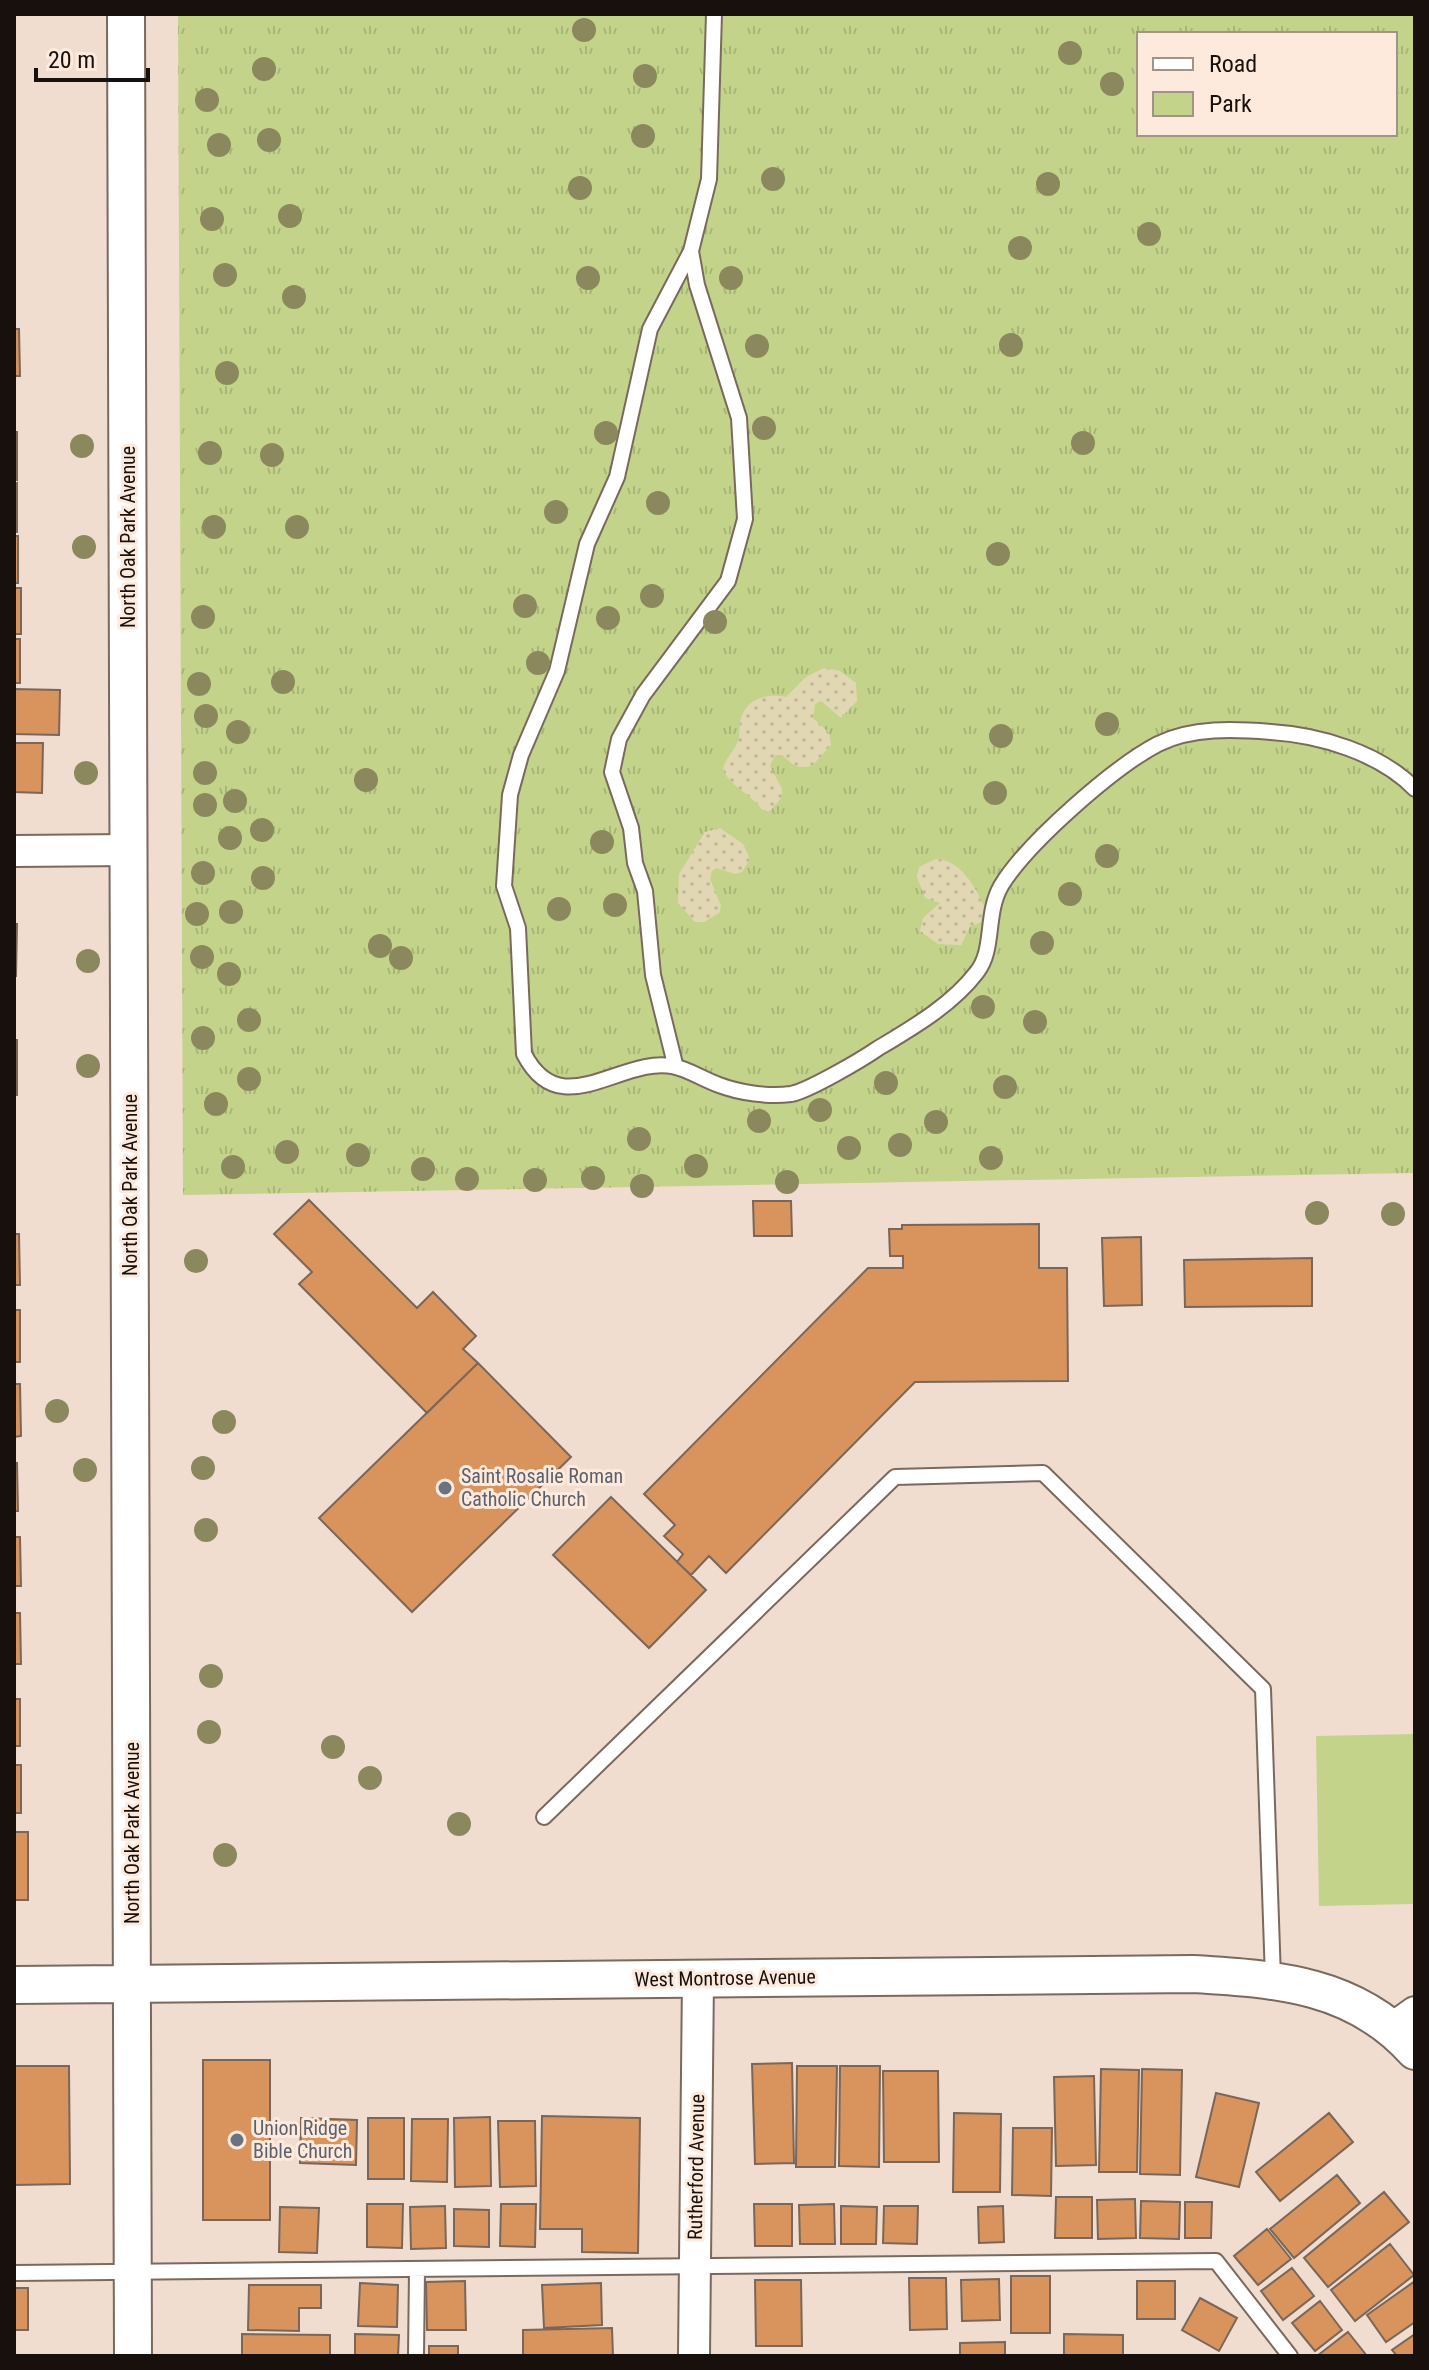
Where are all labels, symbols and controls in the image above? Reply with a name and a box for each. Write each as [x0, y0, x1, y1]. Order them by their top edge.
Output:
scale bar [36, 32, 148, 82]
legend [1137, 32, 1397, 136]
text: 20 m [48, 46, 95, 74]
text: Road [1209, 50, 1257, 78]
text: Park [1209, 90, 1252, 118]
street label: North Oak Park Avenue [116, 446, 140, 628]
street label: North Oak Park Avenue [118, 1094, 142, 1276]
place label: Saint Rosalie Roman Catholic Church [461, 1464, 623, 1511]
marker: Saint Rosalie Roman Catholic Church [436, 1479, 454, 1497]
street label: North Oak Park Avenue [120, 1742, 144, 1924]
street label: West Montrose Avenue [634, 1964, 816, 1992]
street label: Rutherford Avenue [683, 2094, 709, 2240]
place label: Union Ridge Bible Church [253, 2116, 352, 2163]
marker: Union Ridge Bible Church [228, 2131, 246, 2149]

